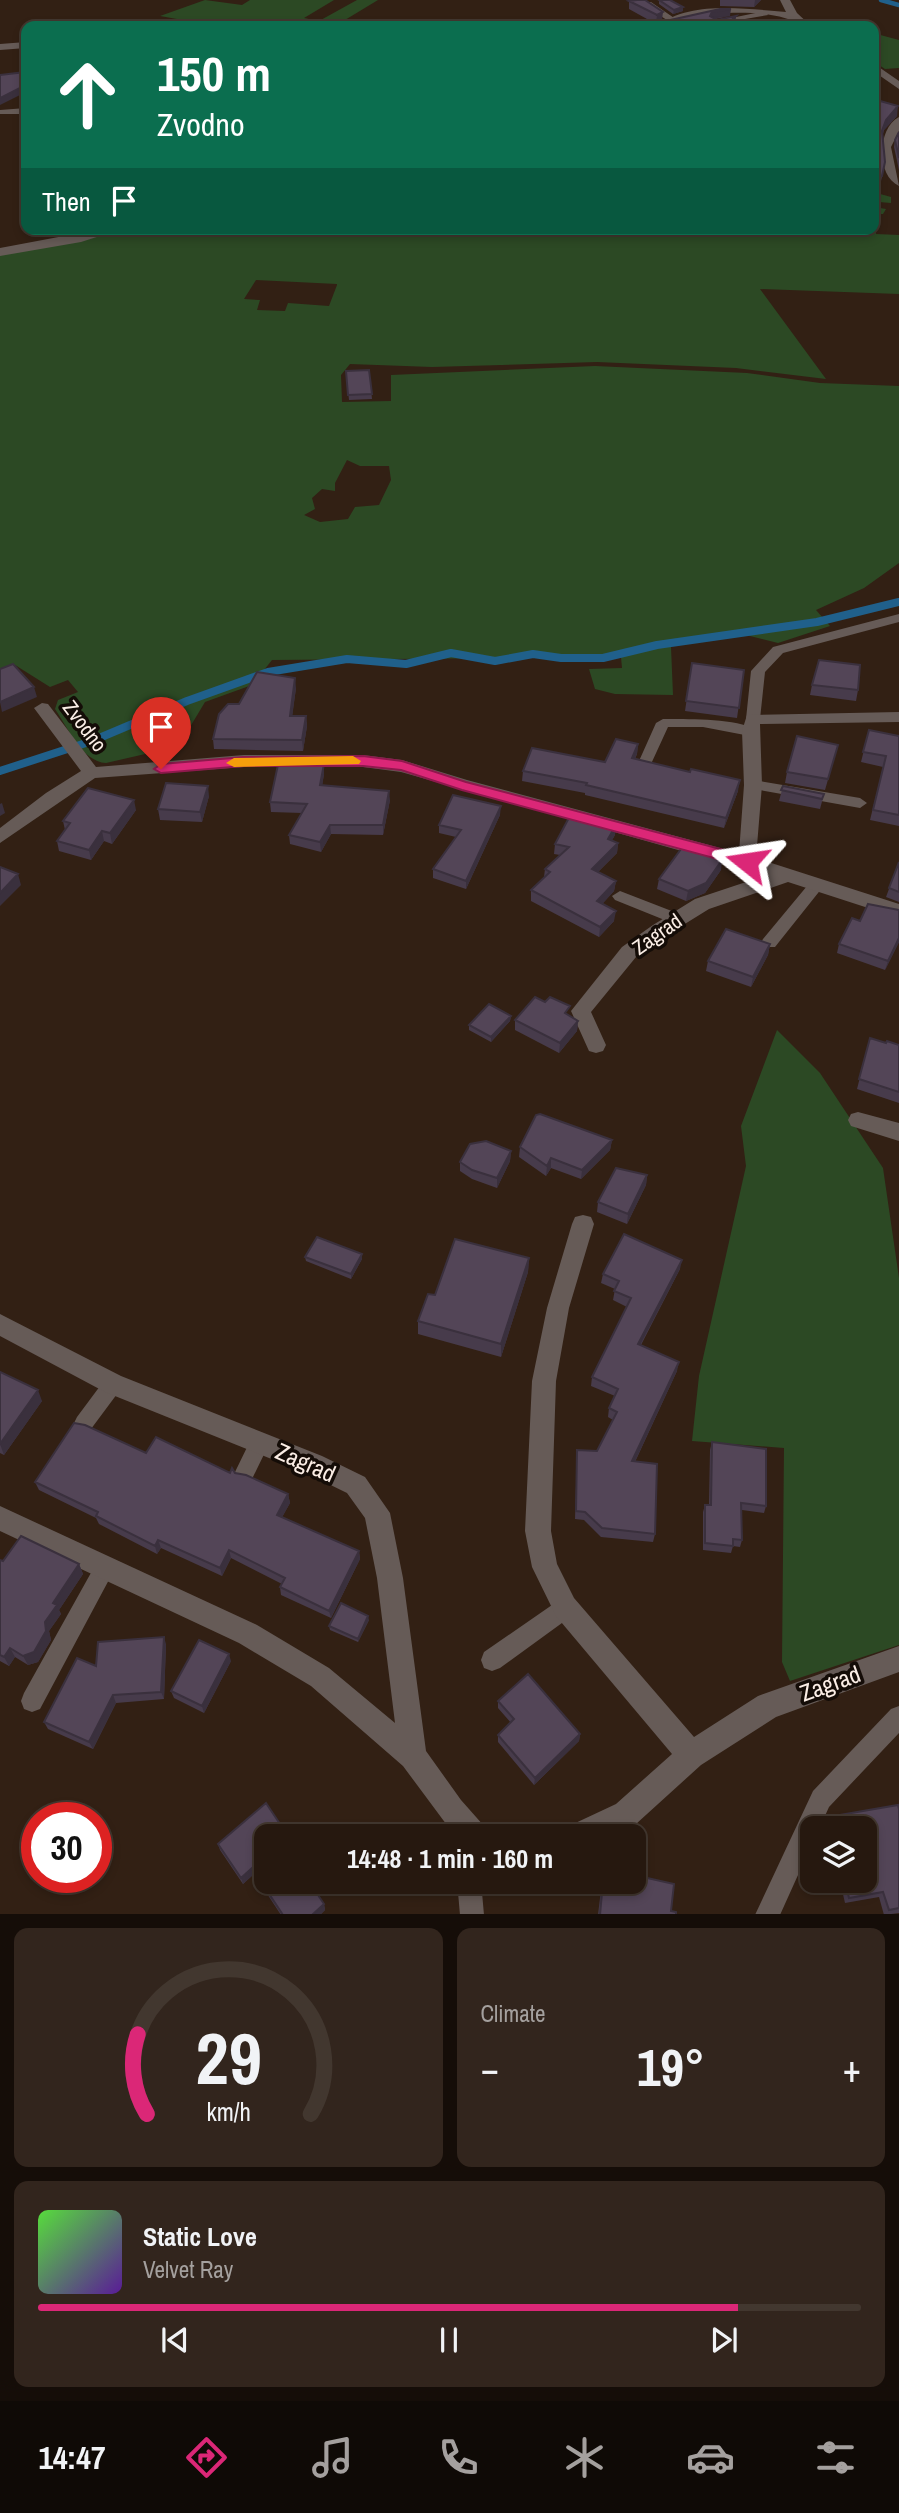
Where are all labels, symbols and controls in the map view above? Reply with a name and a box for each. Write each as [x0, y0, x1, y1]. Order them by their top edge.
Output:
text: 150 m [157, 40, 271, 106]
icon: ahead [42, 49, 133, 140]
text: Zvodno [157, 103, 245, 146]
icon: arrive [105, 182, 143, 220]
text: Then [42, 184, 91, 219]
street label: Zvodno [56, 694, 114, 758]
pin [131, 697, 191, 769]
icon: arrive [142, 708, 180, 746]
position arrow [710, 825, 784, 899]
street label: Zagrad [626, 906, 688, 962]
street label: Zagrad [271, 1435, 341, 1489]
street label: Zagrad [795, 1657, 865, 1709]
speed limit sign: 30 [21, 1802, 112, 1893]
map controls [800, 1816, 877, 1893]
button: layers [800, 1816, 877, 1893]
text: 14:48 · 1 min · 160 m [347, 1841, 553, 1876]
text: Climate [481, 1998, 545, 2029]
text: 29 [195, 2009, 261, 2107]
text: 19° [637, 2032, 705, 2102]
text: − [481, 2043, 499, 2094]
text: + [843, 2043, 861, 2094]
text: km/h [206, 2094, 250, 2128]
text: Static Love [143, 2219, 257, 2254]
text: Velvet Ray [143, 2254, 233, 2285]
icon: previous [156, 2321, 194, 2359]
icon: pause [430, 2321, 468, 2359]
icon: next [705, 2321, 743, 2359]
icon: directions [182, 2433, 231, 2482]
icon: music [308, 2433, 357, 2482]
icon: phone [434, 2433, 483, 2482]
icon: climate [560, 2433, 609, 2482]
icon: car [686, 2433, 735, 2482]
icon: filters [811, 2433, 860, 2482]
text: 14:47 [38, 2436, 106, 2479]

